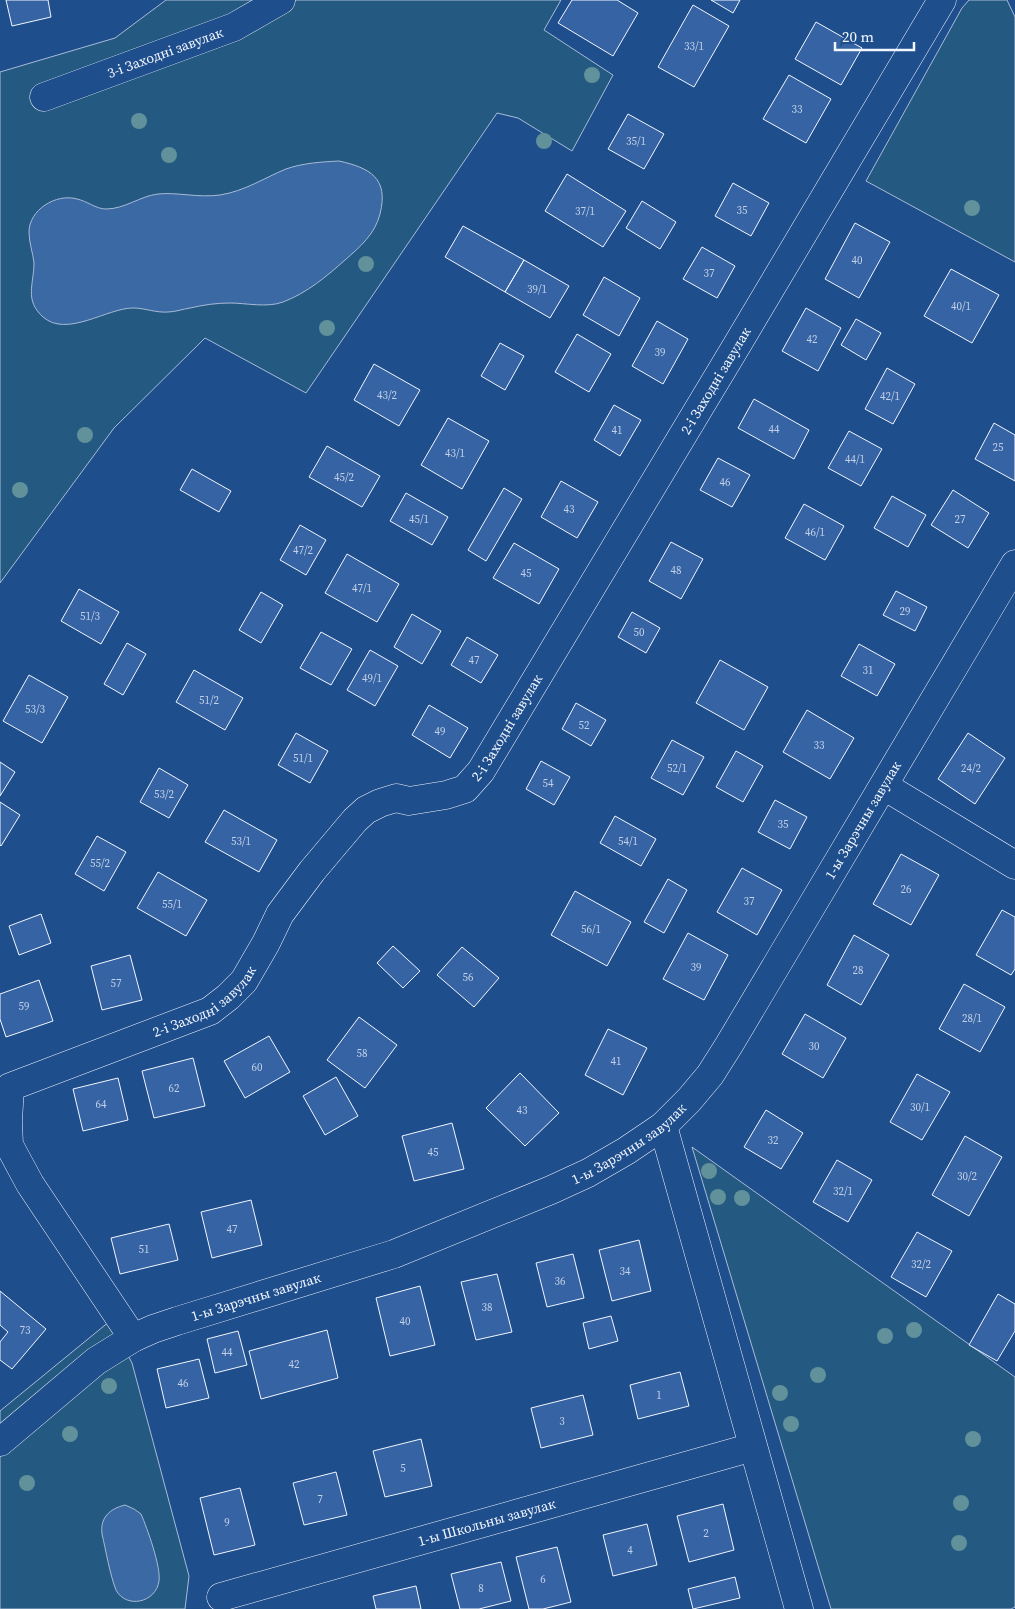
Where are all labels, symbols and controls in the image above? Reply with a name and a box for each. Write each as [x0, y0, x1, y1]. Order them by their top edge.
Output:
scale bar [835, 20, 914, 52]
street label: 3-і Заходні завулак [104, 22, 226, 83]
text: 20 m [842, 26, 874, 47]
house number: 33/1 [684, 39, 704, 54]
house number: 33 [792, 102, 803, 117]
house number: 35/1 [626, 134, 646, 149]
house number: 35 [737, 203, 748, 218]
house number: 37/1 [575, 204, 595, 219]
house number: 40 [852, 253, 863, 268]
house number: 37 [704, 266, 715, 281]
house number: 39/1 [527, 282, 547, 297]
house number: 40/1 [951, 299, 971, 314]
street label: 2-і Заходні завулак [676, 323, 756, 438]
house number: 42 [807, 332, 818, 347]
house number: 39 [655, 345, 666, 360]
house number: 43/2 [377, 388, 398, 403]
house number: 42/1 [880, 389, 900, 404]
house number: 44 [769, 422, 780, 437]
house number: 41 [612, 423, 623, 438]
house number: 25 [993, 440, 1004, 455]
house number: 43/1 [445, 446, 465, 461]
house number: 44/1 [845, 452, 865, 467]
house number: 45/2 [334, 470, 355, 485]
house number: 46 [720, 475, 731, 490]
house number: 43 [564, 502, 575, 517]
house number: 45/1 [409, 512, 429, 527]
house number: 27 [955, 512, 966, 527]
house number: 46/1 [805, 525, 825, 540]
house number: 47/2 [293, 543, 314, 558]
house number: 48 [671, 563, 682, 578]
house number: 45 [521, 566, 532, 581]
house number: 47/1 [352, 581, 372, 596]
house number: 29 [900, 604, 911, 619]
house number: 51/3 [80, 609, 101, 624]
house number: 50 [634, 625, 645, 640]
house number: 47 [469, 653, 480, 668]
house number: 31 [863, 663, 874, 678]
street label: 2-і Заходні завулак [466, 670, 547, 786]
house number: 49/1 [362, 671, 382, 686]
house number: 51/2 [199, 693, 220, 708]
house number: 53/3 [25, 702, 46, 717]
house number: 52 [579, 718, 590, 733]
house number: 49 [435, 724, 446, 739]
house number: 33 [814, 738, 825, 753]
house number: 51/1 [293, 751, 313, 766]
street label: 1-ы Зарэчны завулак [820, 757, 906, 883]
house number: 52/1 [667, 761, 687, 776]
house number: 24/2 [961, 761, 982, 776]
house number: 54 [543, 776, 554, 791]
house number: 53/2 [154, 787, 175, 802]
house number: 35 [778, 817, 789, 832]
house number: 53/1 [231, 834, 251, 849]
house number: 54/1 [618, 834, 638, 849]
house number: 55/2 [90, 856, 111, 871]
house number: 26 [901, 882, 912, 897]
house number: 37 [744, 894, 755, 909]
house number: 55/1 [162, 897, 182, 912]
house number: 56/1 [581, 922, 601, 937]
house number: 39 [691, 960, 702, 975]
street label: 2-і Заходні завулак [150, 962, 261, 1042]
house number: 28 [853, 963, 864, 978]
house number: 56 [463, 970, 474, 985]
house number: 57 [111, 976, 122, 991]
house number: 59 [19, 999, 30, 1014]
house number: 28/1 [962, 1011, 982, 1026]
house number: 30 [809, 1039, 820, 1054]
house number: 58 [357, 1046, 368, 1061]
house number: 41 [611, 1054, 622, 1069]
house number: 60 [252, 1060, 263, 1075]
house number: 62 [169, 1081, 180, 1096]
house number: 64 [96, 1097, 107, 1112]
street label: 1-ы Зарэчны завулак [568, 1098, 691, 1189]
house number: 30/1 [910, 1100, 930, 1115]
house number: 43 [517, 1103, 528, 1118]
house number: 32 [768, 1133, 779, 1148]
house number: 45 [428, 1145, 439, 1160]
house number: 30/2 [957, 1169, 978, 1184]
house number: 32/1 [833, 1184, 853, 1199]
house number: 47 [227, 1222, 238, 1237]
house number: 51 [139, 1242, 150, 1257]
house number: 32/2 [911, 1257, 932, 1272]
house number: 34 [620, 1264, 631, 1279]
street label: 1-ы Зарэчны завулак [189, 1267, 323, 1326]
house number: 36 [555, 1274, 566, 1289]
house number: 38 [482, 1300, 493, 1315]
house number: 40 [400, 1314, 411, 1329]
house number: 73 [20, 1323, 31, 1338]
house number: 44 [222, 1345, 233, 1360]
house number: 42 [289, 1357, 300, 1372]
house number: 46 [178, 1376, 189, 1391]
house number: 1 [656, 1388, 662, 1403]
house number: 3 [559, 1414, 565, 1429]
house number: 5 [400, 1461, 406, 1476]
house number: 7 [317, 1492, 323, 1507]
street label: 1-ы Школьны завулак [416, 1493, 558, 1551]
house number: 9 [224, 1515, 230, 1530]
house number: 2 [703, 1526, 709, 1541]
house number: 4 [627, 1543, 633, 1558]
house number: 6 [540, 1572, 546, 1587]
house number: 8 [478, 1581, 484, 1596]

